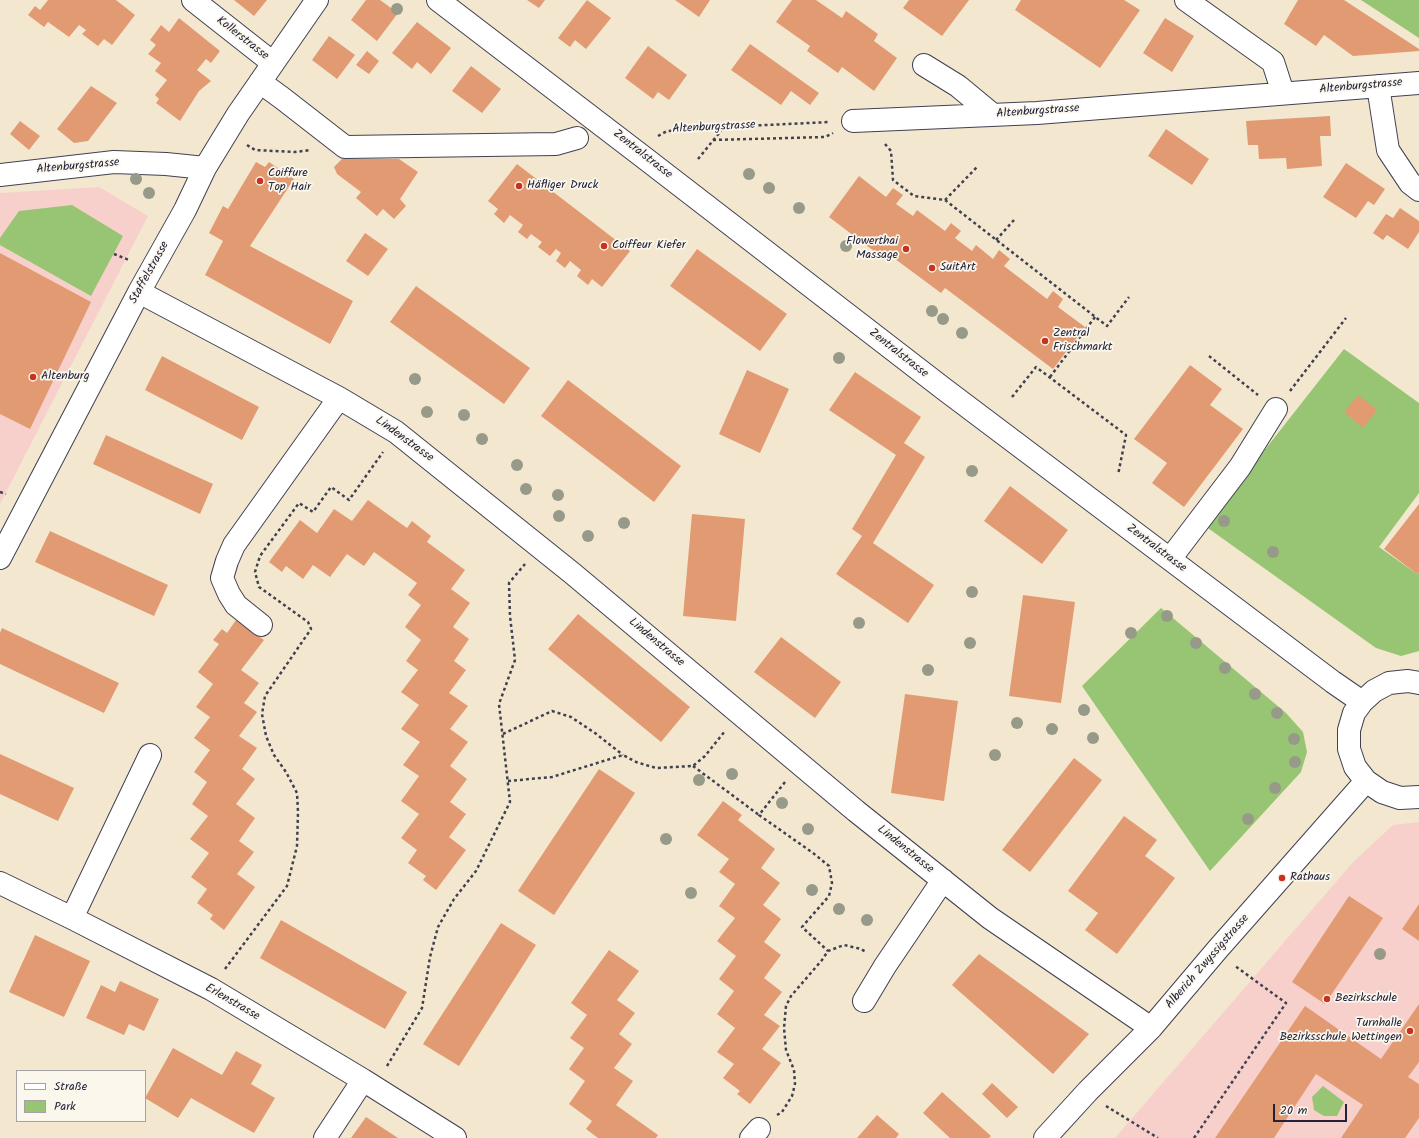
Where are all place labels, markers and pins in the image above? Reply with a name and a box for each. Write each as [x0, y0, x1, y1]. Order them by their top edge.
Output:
place label: Coiffure Top Hair [268, 167, 311, 195]
marker: Coiffure Top Hair [255, 176, 265, 186]
place label: Häfliger Druck [527, 179, 598, 193]
marker: Häfliger Druck [514, 181, 524, 191]
place label: Flowerthai Massage [846, 235, 898, 263]
place label: Coiffeur Kiefer [612, 239, 686, 253]
marker: Coiffeur Kiefer [599, 241, 609, 251]
marker: Flowerthai Massage [901, 244, 911, 254]
place label: SuitArt [940, 261, 976, 275]
marker: SuitArt [927, 263, 937, 273]
place label: Zentral Frischmarkt [1053, 327, 1112, 355]
marker: Zentral Frischmarkt [1040, 336, 1050, 346]
place label: Altenburg [41, 370, 89, 384]
marker: Altenburg [28, 372, 38, 382]
place label: Rathaus [1290, 871, 1330, 885]
marker: Rathaus [1277, 873, 1287, 883]
place label: Bezirkschule [1335, 992, 1397, 1006]
marker: Bezirkschule [1322, 994, 1332, 1004]
place label: Turnhalle Bezirksschule Wettingen [1279, 1017, 1402, 1045]
marker: Turnhalle Bezirksschule Wettingen [1405, 1026, 1415, 1036]

